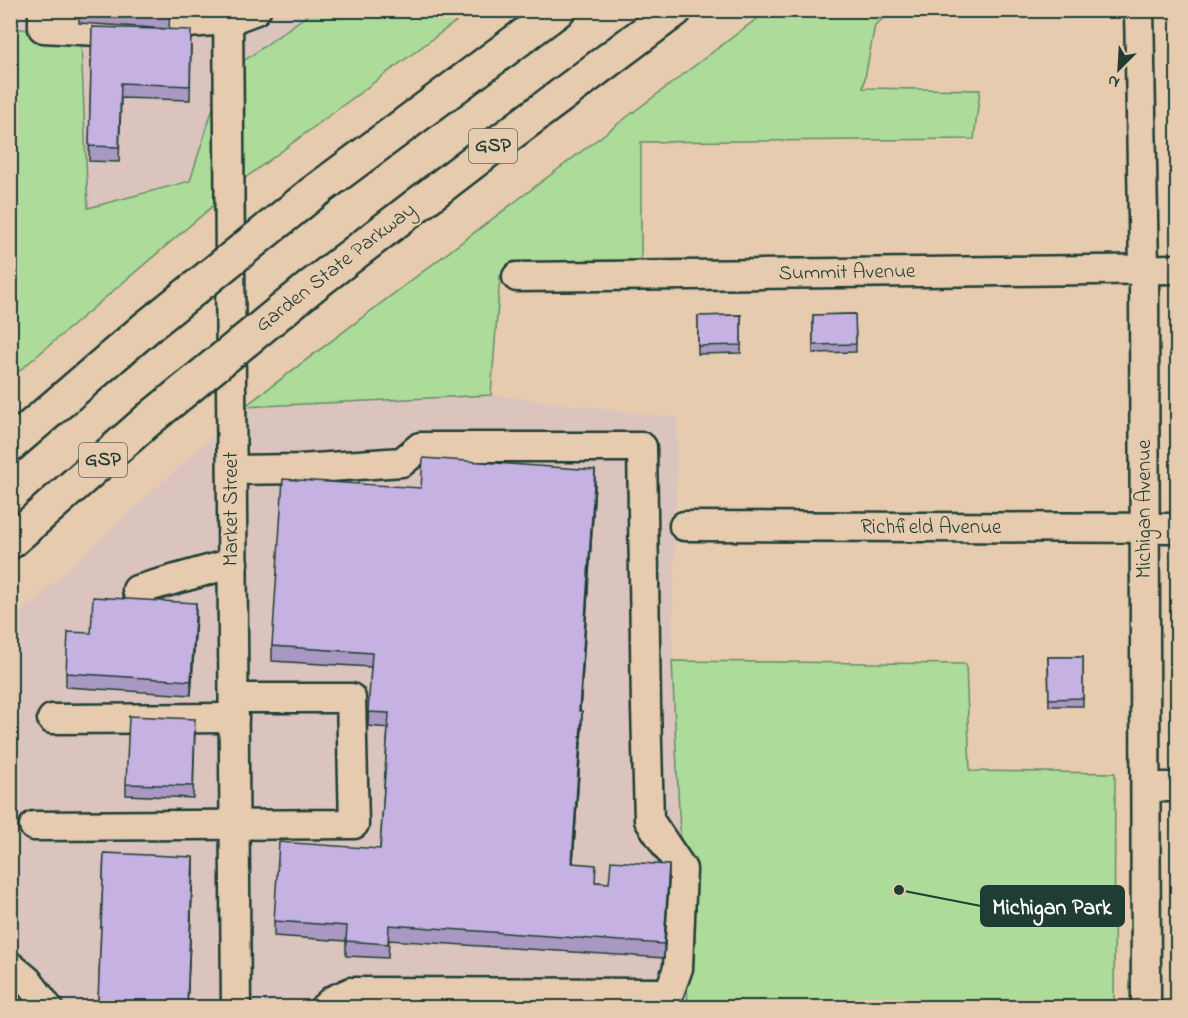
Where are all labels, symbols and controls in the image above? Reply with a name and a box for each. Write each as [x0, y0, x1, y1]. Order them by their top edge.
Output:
north arrow [1089, 39, 1149, 99]
text: N [1104, 68, 1124, 94]
road number: GSP [469, 129, 517, 163]
street label: Garden State Parkway [249, 196, 424, 342]
street label: Summit Avenue [778, 257, 916, 289]
street label: Michigan Avenue [1130, 439, 1162, 578]
road number: GSP [79, 443, 127, 477]
street label: Market Street [217, 452, 247, 566]
street label: Richfield Avenue [861, 513, 1002, 543]
callout: Michigan Park [981, 886, 1124, 926]
text: Michigan Park [992, 893, 1113, 926]

